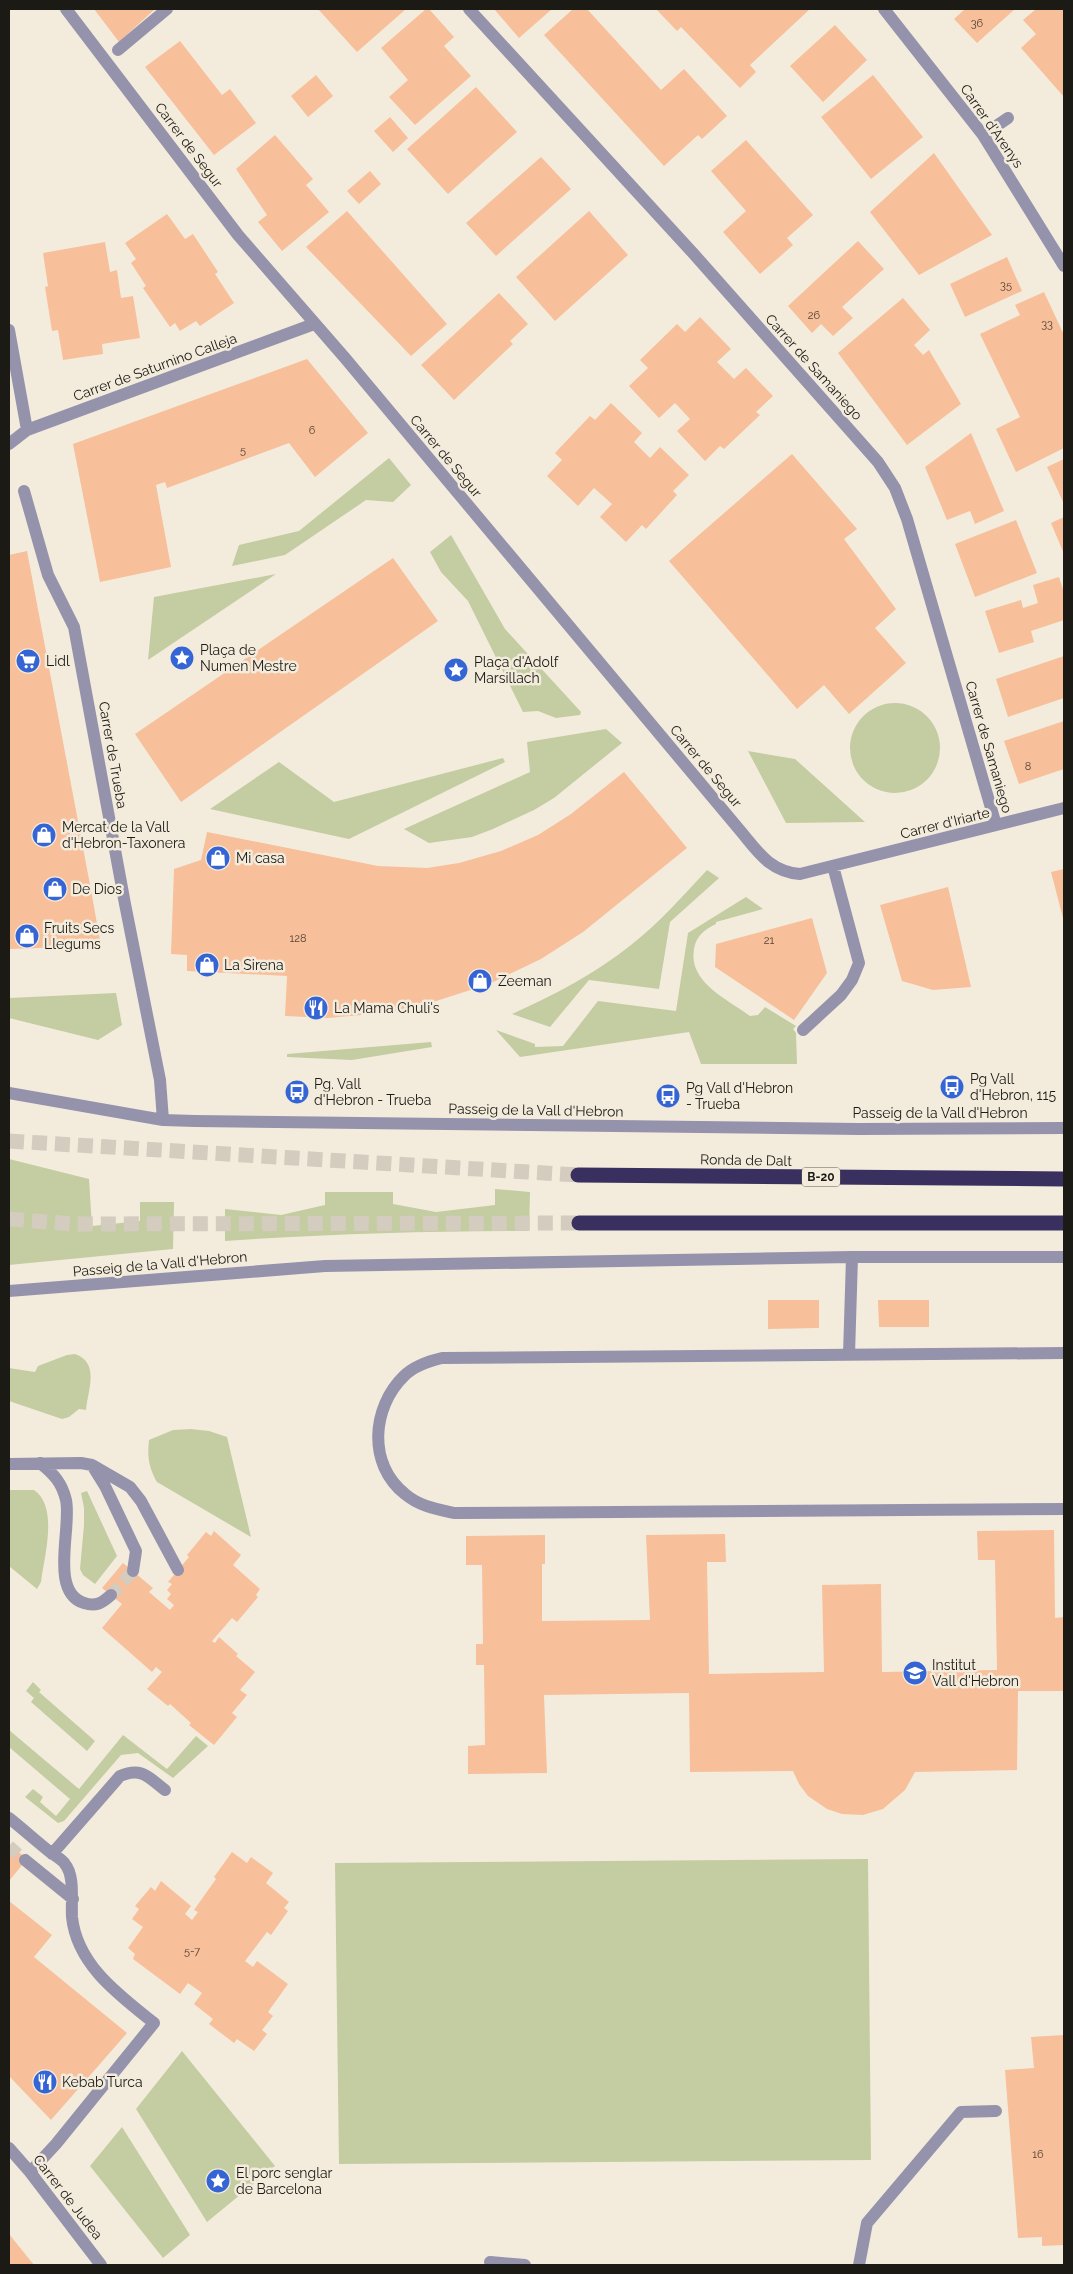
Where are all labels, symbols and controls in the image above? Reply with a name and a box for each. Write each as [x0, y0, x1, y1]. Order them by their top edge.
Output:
house number: 36 [971, 17, 984, 30]
street label: Carrer d'Arenys [957, 81, 1027, 171]
street label: Carrer de Segur [152, 99, 226, 191]
house number: 35 [1000, 279, 1012, 292]
house number: 26 [808, 309, 821, 322]
street label: Carrer de Samaniego [762, 311, 866, 423]
house number: 33 [1041, 318, 1053, 331]
street label: Carrer de Saturnino Calleja [71, 330, 239, 404]
street label: Carrer de Segur [407, 412, 485, 500]
house number: 6 [309, 424, 316, 437]
house number: 5 [240, 444, 246, 457]
place label: Plaça de Numen Mestre [200, 642, 297, 674]
place icon: Plaça de Numen Mestre [169, 645, 195, 671]
supermarket icon: Lidl [15, 648, 41, 674]
place label: Lidl [46, 653, 70, 669]
place label: Plaça d'Adolf Marsillach [474, 654, 560, 686]
place icon: Plaça d'Adolf Marsillach [443, 657, 469, 683]
street label: Carrer de Samaniego [962, 679, 1016, 815]
street label: Carrer de Trueba [96, 700, 130, 810]
street label: Carrer de Segur [667, 722, 745, 810]
house number: 8 [1025, 760, 1031, 773]
street label: Carrer d'Iriarte [899, 804, 991, 842]
place label: Mercat de la Vall d'Hebron-Taxonera [62, 819, 185, 851]
shop icon: Mercat de la Vall d'Hebron-Taxonera [31, 822, 57, 848]
shop icon: Mi casa [205, 845, 231, 871]
place label: Mi casa [236, 850, 285, 866]
shop icon: De Dios [42, 876, 68, 902]
place label: De Dios [72, 881, 122, 897]
place label: Fruits Secs Llegums [44, 920, 114, 952]
shop icon: Fruits Secs Llegums [14, 923, 40, 949]
house number: 128 [290, 932, 306, 945]
house number: 21 [764, 934, 775, 947]
shop icon: La Sirena [194, 952, 220, 978]
place label: La Sirena [224, 957, 284, 973]
shop icon: Zeeman [467, 968, 493, 994]
place label: Zeeman [498, 973, 552, 989]
restaurant icon: La Mama Chuli's [303, 995, 329, 1021]
place label: La Mama Chuli's [334, 1000, 440, 1016]
place label: Pg Vall d'Hebron, 115 [970, 1071, 1056, 1103]
bus stop icon: Pg Vall d'Hebron, 115 [939, 1074, 965, 1100]
place label: Pg. Vall d'Hebron - Trueba [314, 1076, 431, 1108]
bus stop icon: Pg. Vall d'Hebron - Trueba [284, 1079, 310, 1105]
place label: Pg Vall d'Hebron - Trueba [686, 1080, 793, 1112]
bus stop icon: Pg Vall d'Hebron - Trueba [655, 1083, 681, 1109]
street label: Passeig de la Vall d'Hebron [448, 1100, 624, 1120]
street label: Passeig de la Vall d'Hebron [852, 1105, 1028, 1121]
street label: Ronda de Dalt [700, 1151, 792, 1169]
road number: B-20 [802, 1168, 840, 1186]
street label: Passeig de la Vall d'Hebron [72, 1248, 248, 1280]
place label: Institut Vall d'Hebron [932, 1657, 1019, 1689]
school or university icon: Institut Vall d'Hebron [902, 1660, 928, 1686]
house number: 5-7 [184, 1945, 200, 1958]
restaurant icon: Kebab Turca [32, 2069, 58, 2095]
place label: Kebab Turca [62, 2074, 143, 2090]
house number: 16 [1032, 2148, 1044, 2161]
street label: Carrer de Judea [30, 2152, 106, 2242]
place label: El porc senglar de Barcelona [236, 2165, 333, 2197]
place icon: El porc senglar de Barcelona [205, 2168, 231, 2194]

